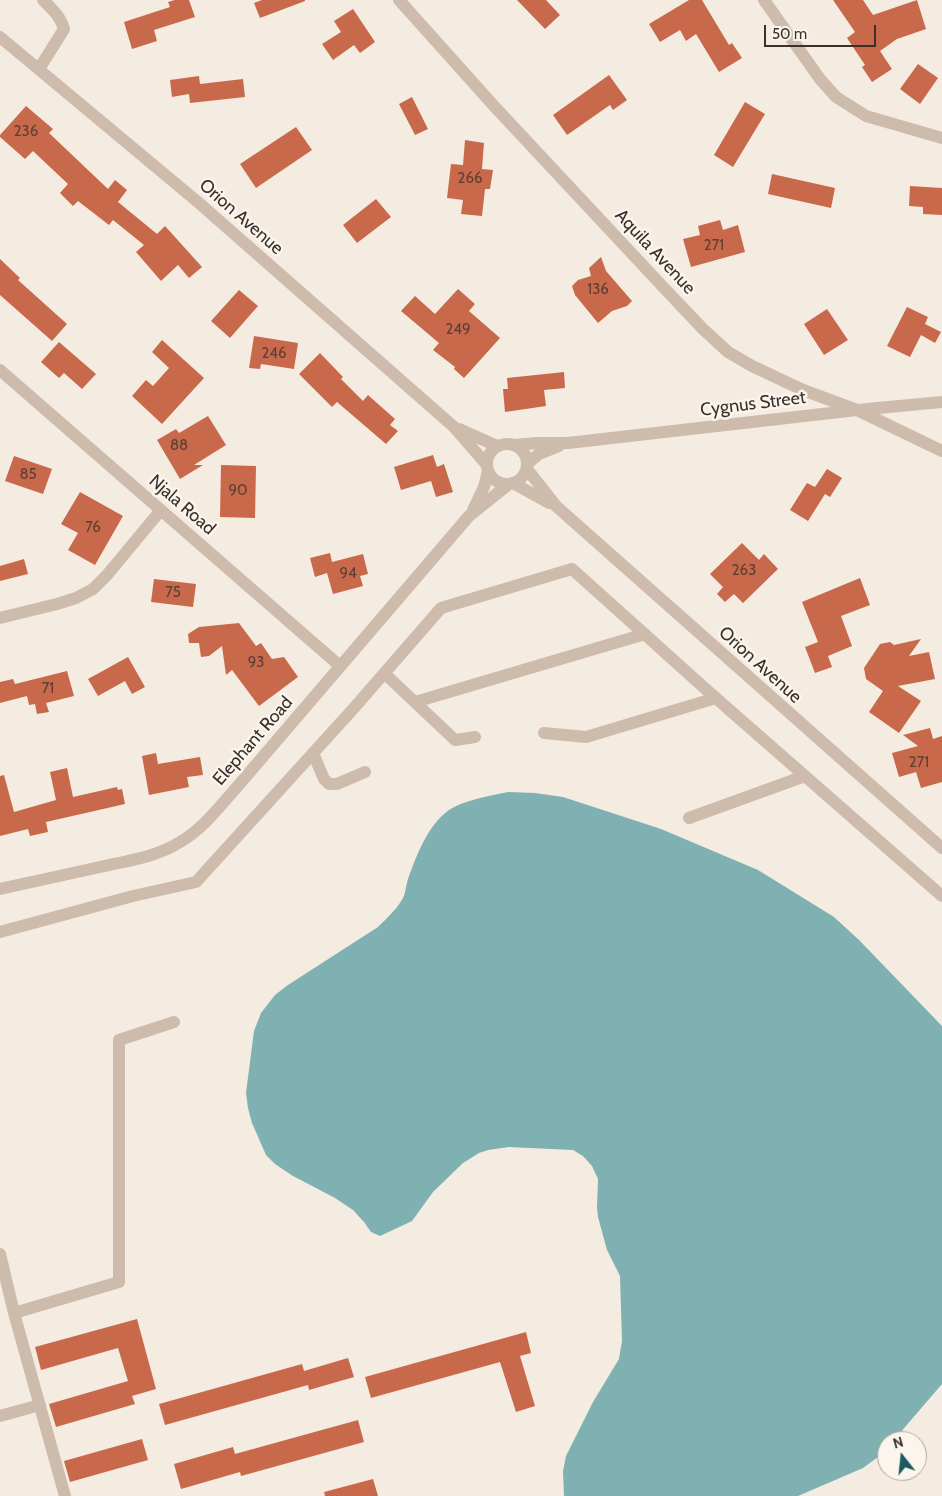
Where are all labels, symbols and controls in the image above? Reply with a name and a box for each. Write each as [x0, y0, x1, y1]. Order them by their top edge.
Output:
scale bar [767, 15, 880, 47]
text: 50 m [772, 25, 807, 43]
house number: 236 [14, 123, 38, 141]
house number: 266 [458, 170, 482, 188]
street label: Orion Avenue [195, 175, 287, 259]
street label: Aquila Avenue [610, 205, 700, 299]
house number: 271 [704, 237, 724, 255]
house number: 136 [587, 281, 609, 299]
house number: 249 [445, 321, 471, 339]
house number: 246 [261, 345, 287, 363]
street label: Cygnus Street [699, 387, 807, 421]
house number: 88 [170, 437, 188, 455]
house number: 85 [19, 466, 37, 484]
street label: Njala Road [144, 470, 220, 540]
house number: 90 [229, 482, 247, 500]
house number: 76 [85, 519, 101, 537]
house number: 263 [732, 562, 756, 580]
house number: 94 [339, 565, 357, 583]
house number: 75 [165, 584, 181, 602]
street label: Orion Avenue [714, 622, 806, 708]
house number: 93 [248, 654, 264, 672]
house number: 71 [42, 680, 54, 698]
street label: Elephant Road [208, 692, 298, 790]
house number: 271 [909, 754, 929, 772]
north arrow [877, 1431, 927, 1481]
text: N [891, 1433, 905, 1453]

